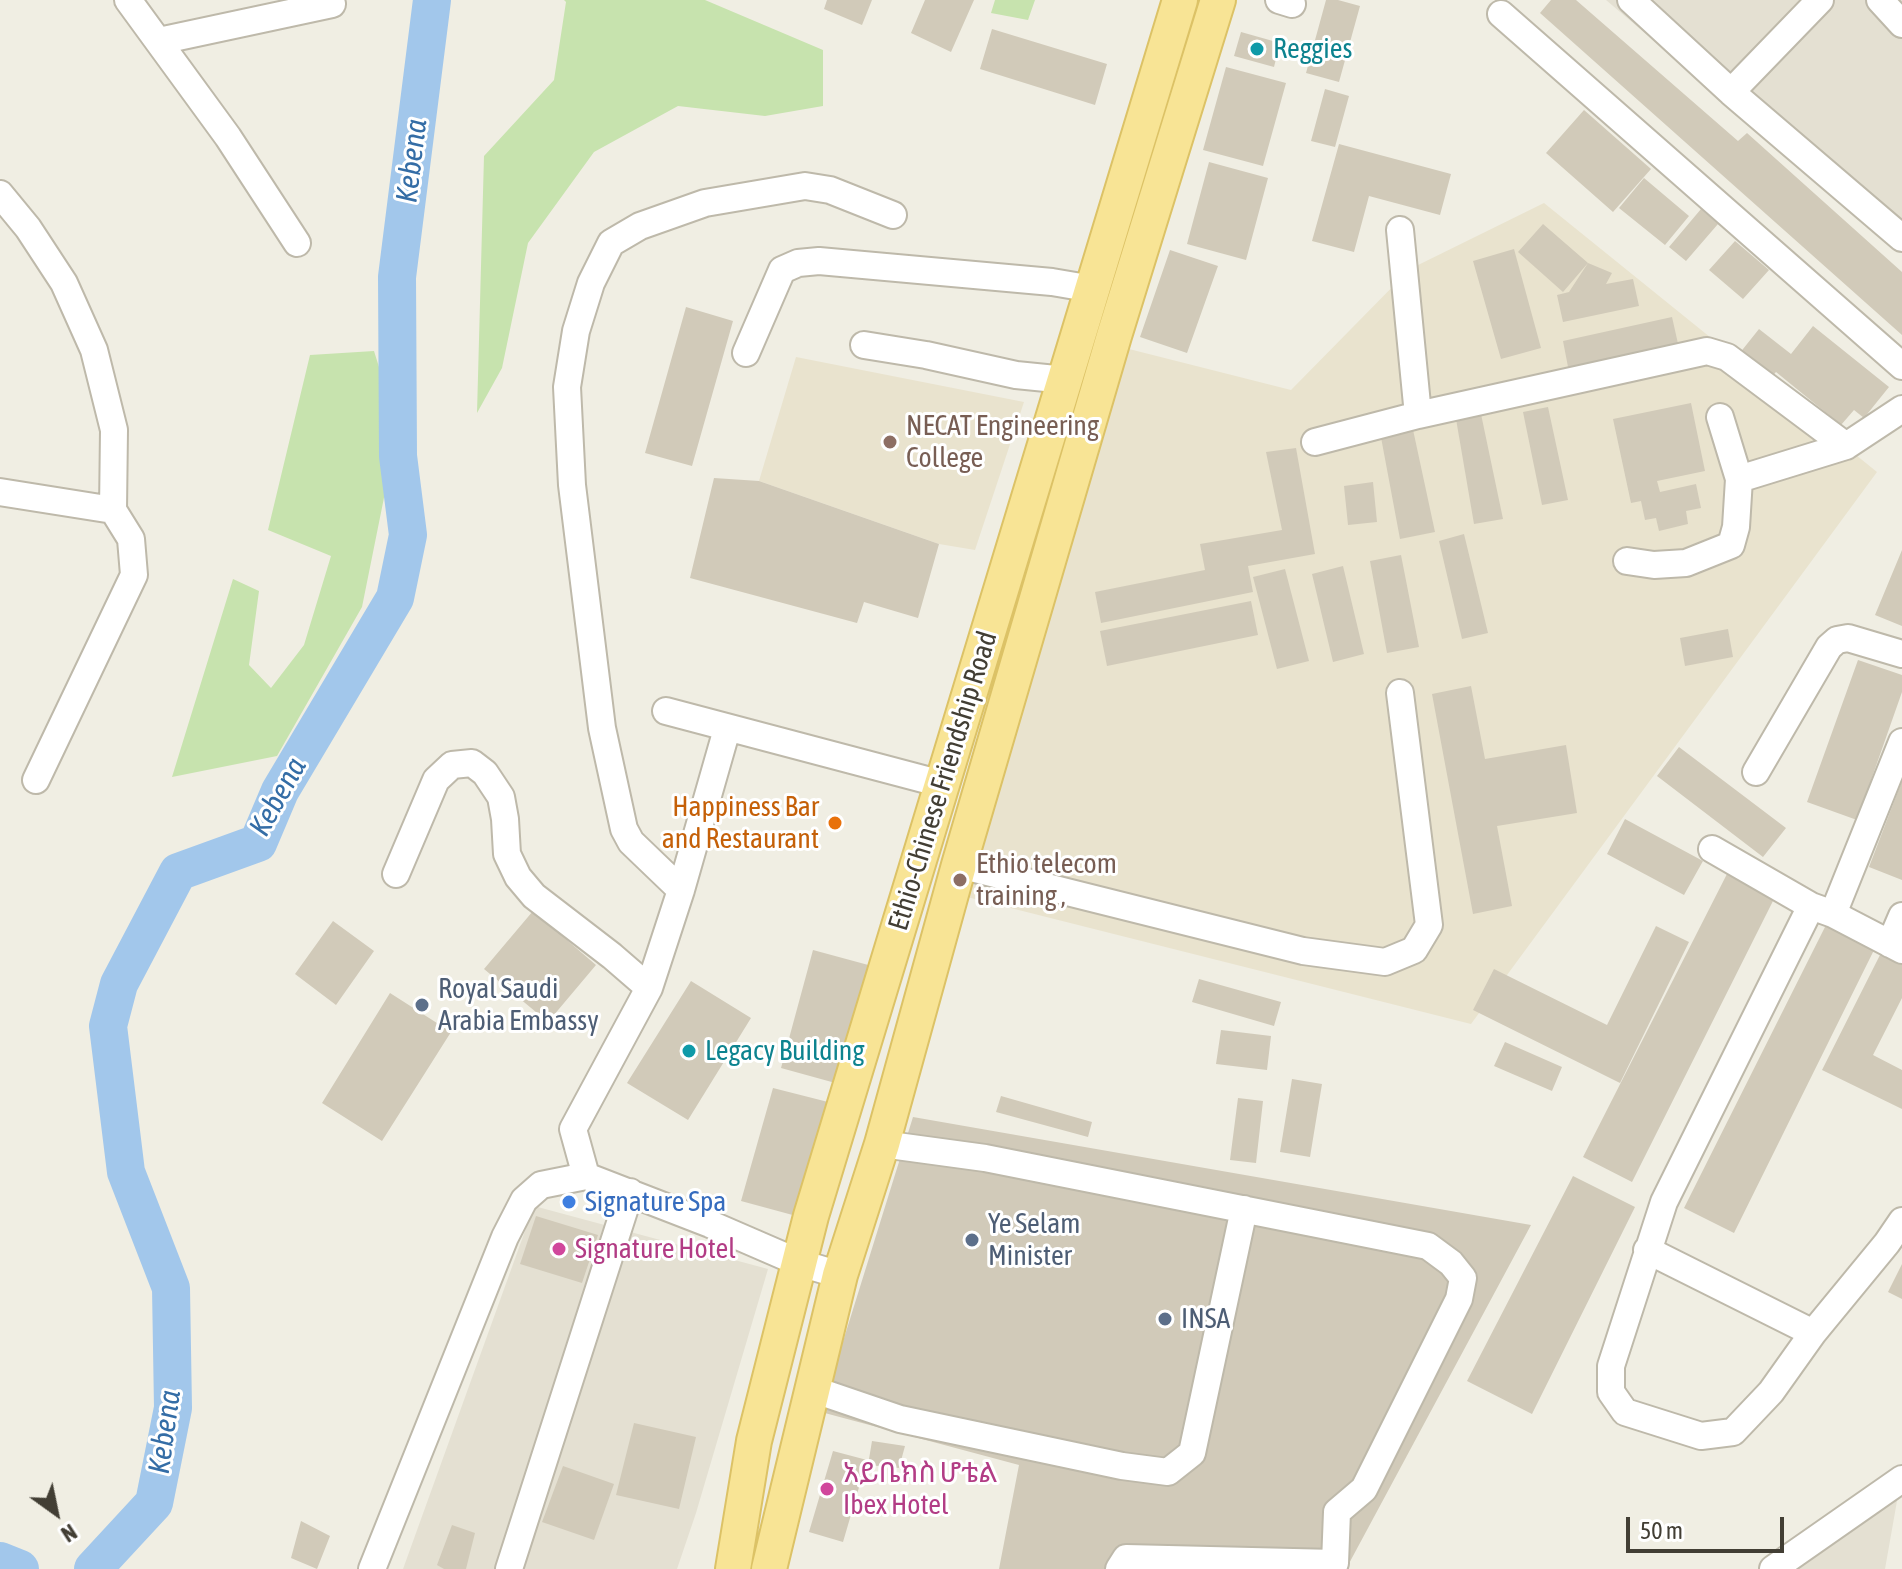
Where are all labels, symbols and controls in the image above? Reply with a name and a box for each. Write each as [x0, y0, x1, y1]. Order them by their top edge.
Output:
place label: Reggies [1273, 32, 1352, 66]
marker: Reggies [1248, 40, 1266, 58]
water label: Kebena [389, 117, 435, 205]
place label: NECAT Engineering College [906, 409, 1099, 475]
marker: NECAT Engineering College [881, 433, 899, 451]
street label: Ethio-Chinese Friendship Road [881, 627, 1005, 935]
water label: Kebena [242, 752, 314, 842]
place label: Happiness Bar and Restaurant [662, 790, 819, 856]
marker: Happiness Bar and Restaurant [826, 814, 844, 832]
place label: Ethio telecom training , [976, 847, 1117, 913]
marker: Ethio telecom training , [951, 871, 969, 889]
place label: Royal Saudi Arabia Embassy [438, 972, 599, 1038]
marker: Royal Saudi Arabia Embassy [413, 996, 431, 1014]
place label: Legacy Building [705, 1034, 864, 1068]
marker: Legacy Building [680, 1042, 698, 1060]
place label: Signature Spa [585, 1185, 726, 1219]
marker: Signature Spa [560, 1193, 578, 1211]
place label: Ye Selam Minister [988, 1207, 1080, 1273]
marker: Ye Selam Minister [963, 1231, 981, 1249]
place label: Signature Hotel [575, 1232, 736, 1266]
marker: Signature Hotel [550, 1240, 568, 1258]
place label: INSA [1181, 1302, 1230, 1336]
marker: INSA [1156, 1310, 1174, 1328]
water label: Kebena [141, 1388, 189, 1476]
place label: አይቤክስ ሆቴል Ibex Hotel [843, 1456, 997, 1522]
north arrow [16, 1473, 96, 1553]
marker: አይቤክስ ሆቴል Ibex Hotel [818, 1480, 836, 1498]
scale bar [1630, 1501, 1788, 1551]
text: 50 m [1640, 1517, 1683, 1544]
text: N [57, 1519, 82, 1548]

